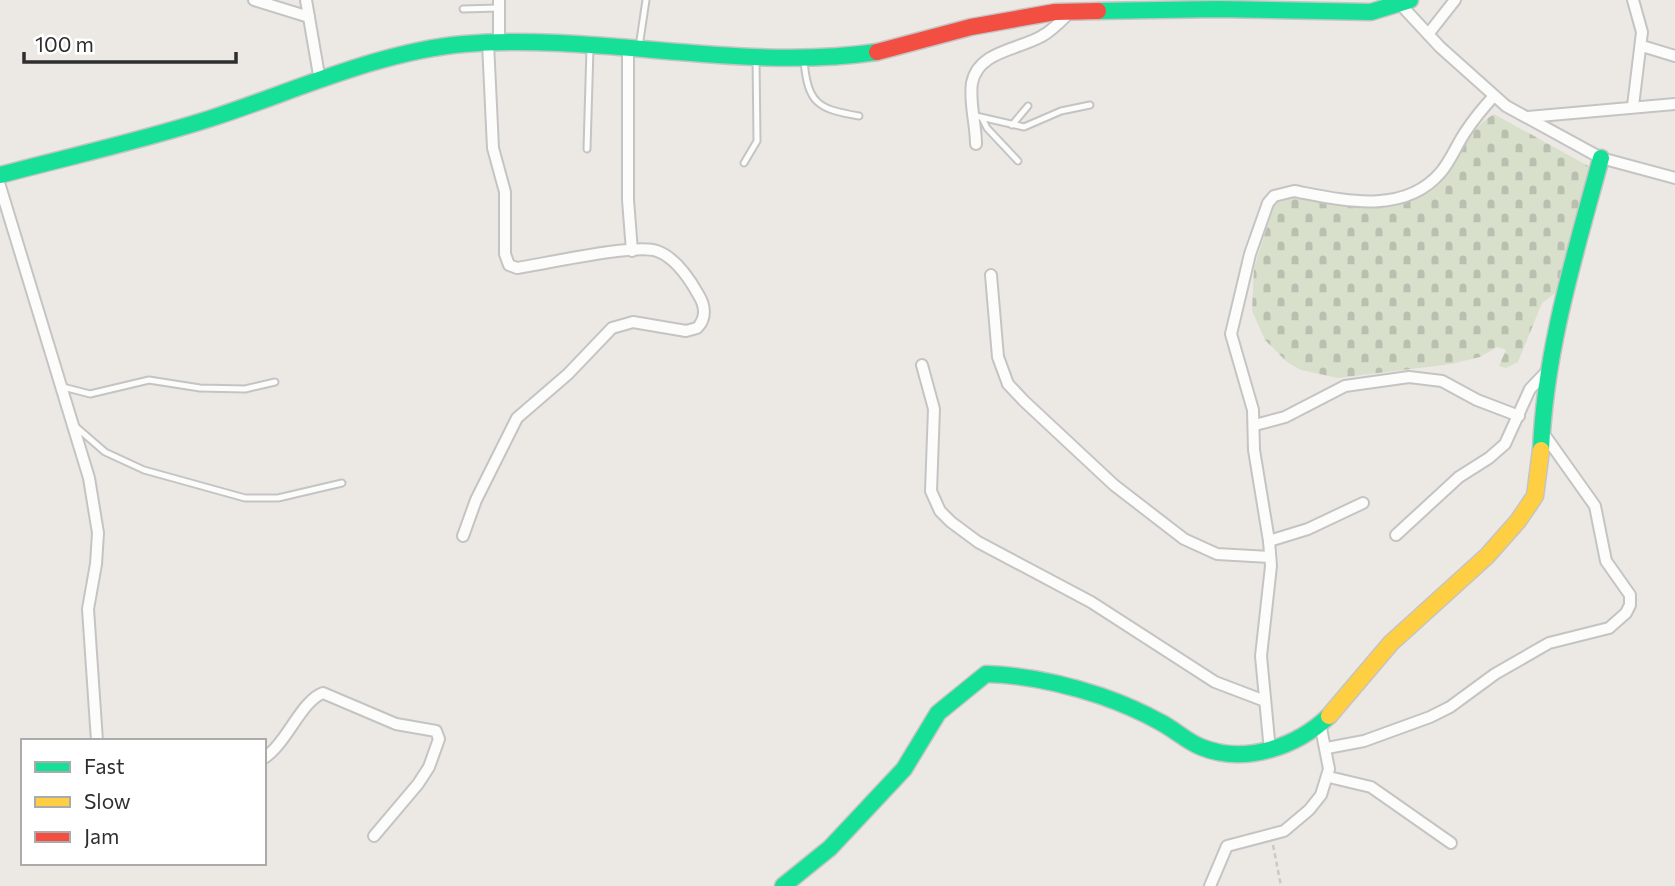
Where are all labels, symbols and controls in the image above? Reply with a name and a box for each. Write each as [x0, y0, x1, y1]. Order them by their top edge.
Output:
scale bar [24, 21, 236, 65]
text: 100 m [35, 31, 94, 56]
legend [21, 739, 266, 865]
text: Fast [84, 753, 125, 778]
text: Slow [84, 788, 131, 813]
text: Jam [84, 823, 119, 848]

